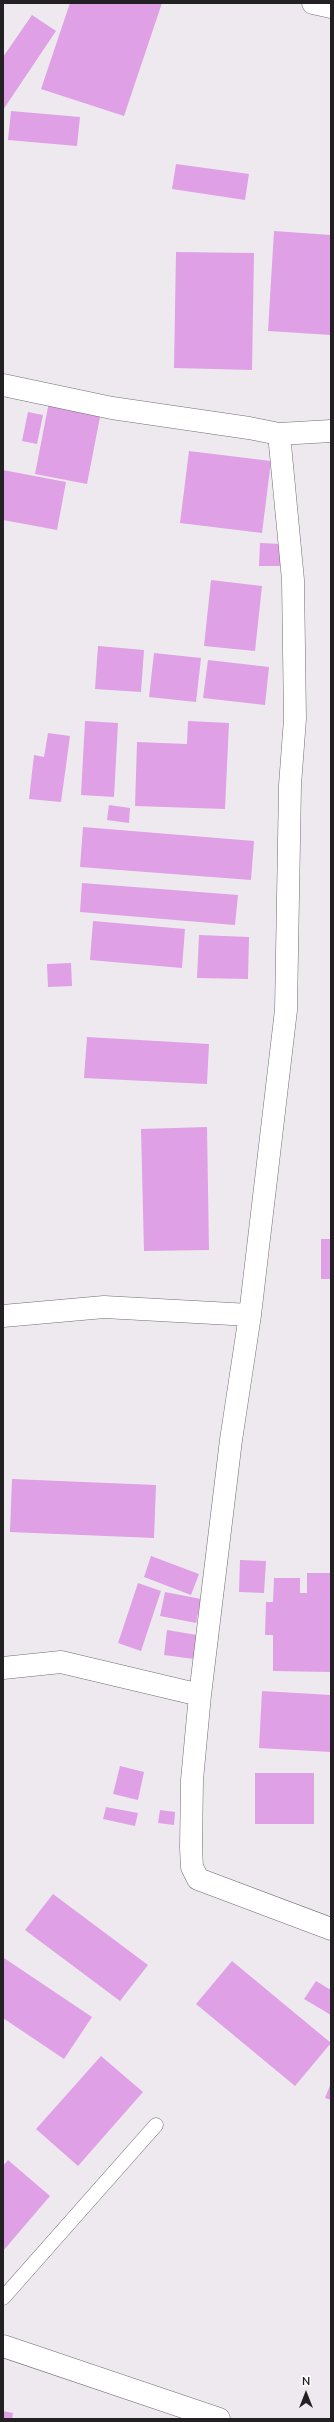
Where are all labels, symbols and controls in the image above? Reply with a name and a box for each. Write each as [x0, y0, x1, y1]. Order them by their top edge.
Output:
north arrow [286, 2374, 326, 2414]
text: N [302, 2374, 310, 2389]

